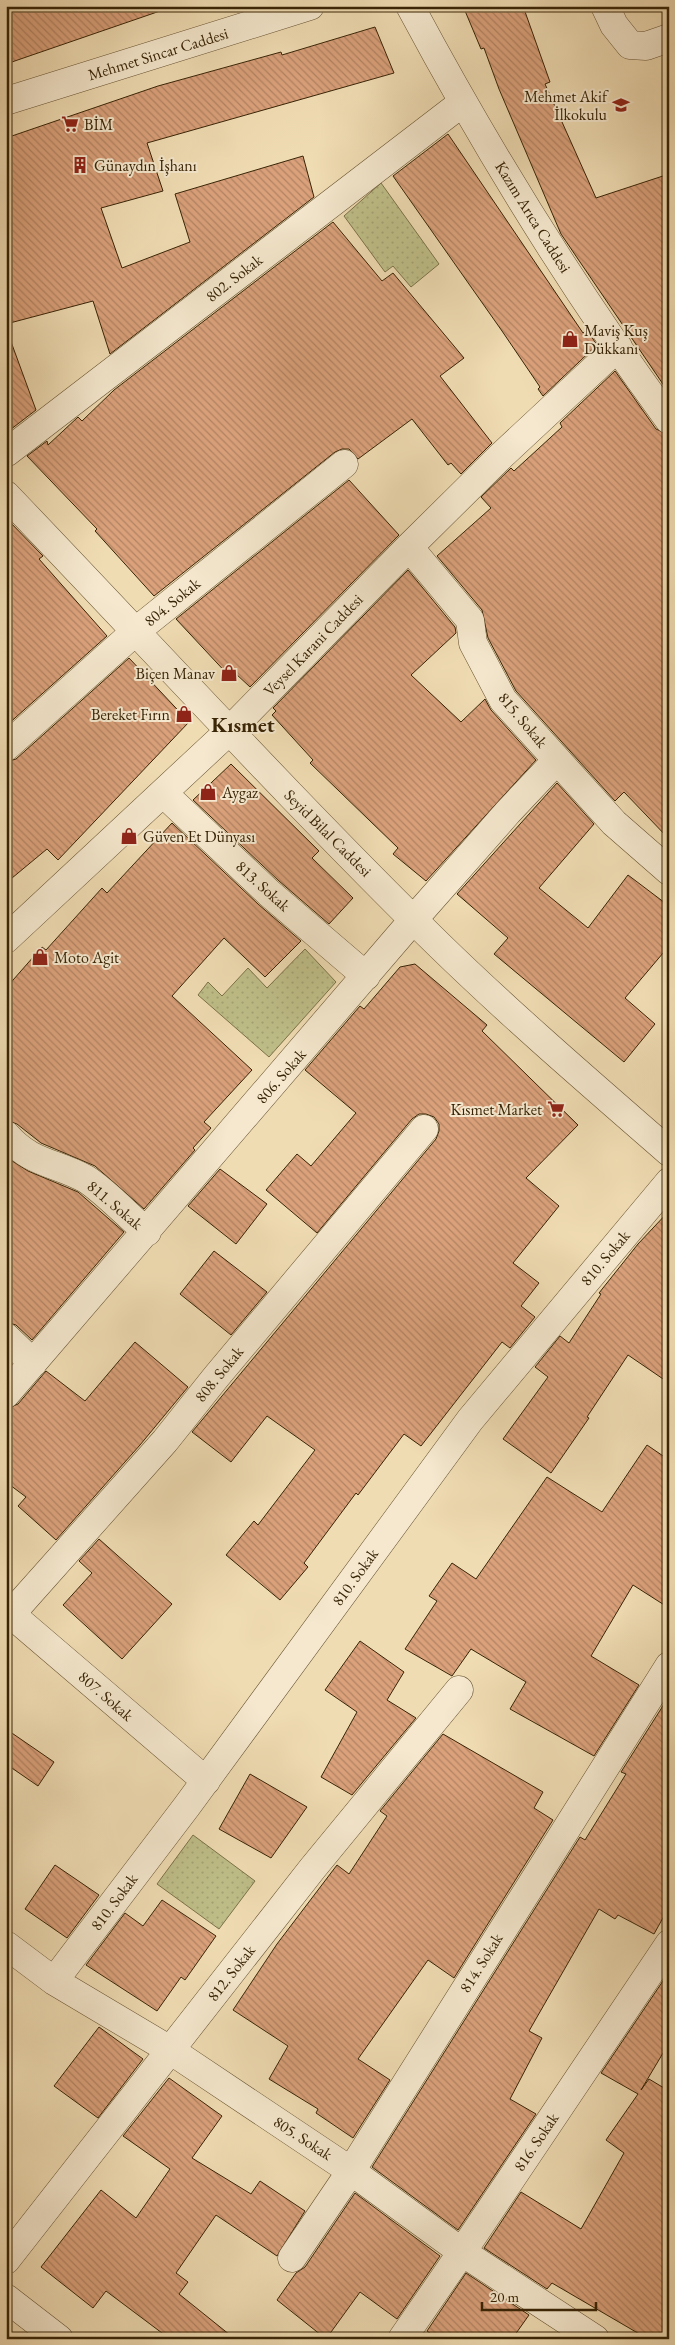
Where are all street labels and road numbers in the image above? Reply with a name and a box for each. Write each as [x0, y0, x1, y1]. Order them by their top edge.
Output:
street label: Mehmet Sincar Caddesi [85, 23, 231, 85]
street label: Kazım Arıca Caddesi [490, 157, 576, 277]
street label: 802. Sokak [201, 249, 267, 307]
street label: 804. Sokak [140, 573, 205, 631]
street label: Veysel Karani Caddesi [259, 589, 367, 701]
street label: 815. Sokak [494, 688, 553, 753]
street label: Seyid Bilal Caddesi [280, 785, 376, 881]
street label: 813. Sokak [231, 856, 295, 916]
street label: 806. Sokak [251, 1044, 311, 1108]
street label: 811. Sokak [83, 1176, 148, 1235]
street label: 810. Sokak [576, 1225, 635, 1290]
street label: 808. Sokak [190, 1341, 248, 1406]
street label: 810. Sokak [327, 1544, 383, 1610]
street label: 807. Sokak [74, 1666, 138, 1726]
street label: 810. Sokak [86, 1869, 143, 1935]
street label: 814. Sokak [454, 1929, 508, 1997]
street label: 812. Sokak [202, 1940, 260, 2006]
street label: 816. Sokak [509, 2108, 564, 2175]
street label: 805. Sokak [269, 2111, 337, 2165]

